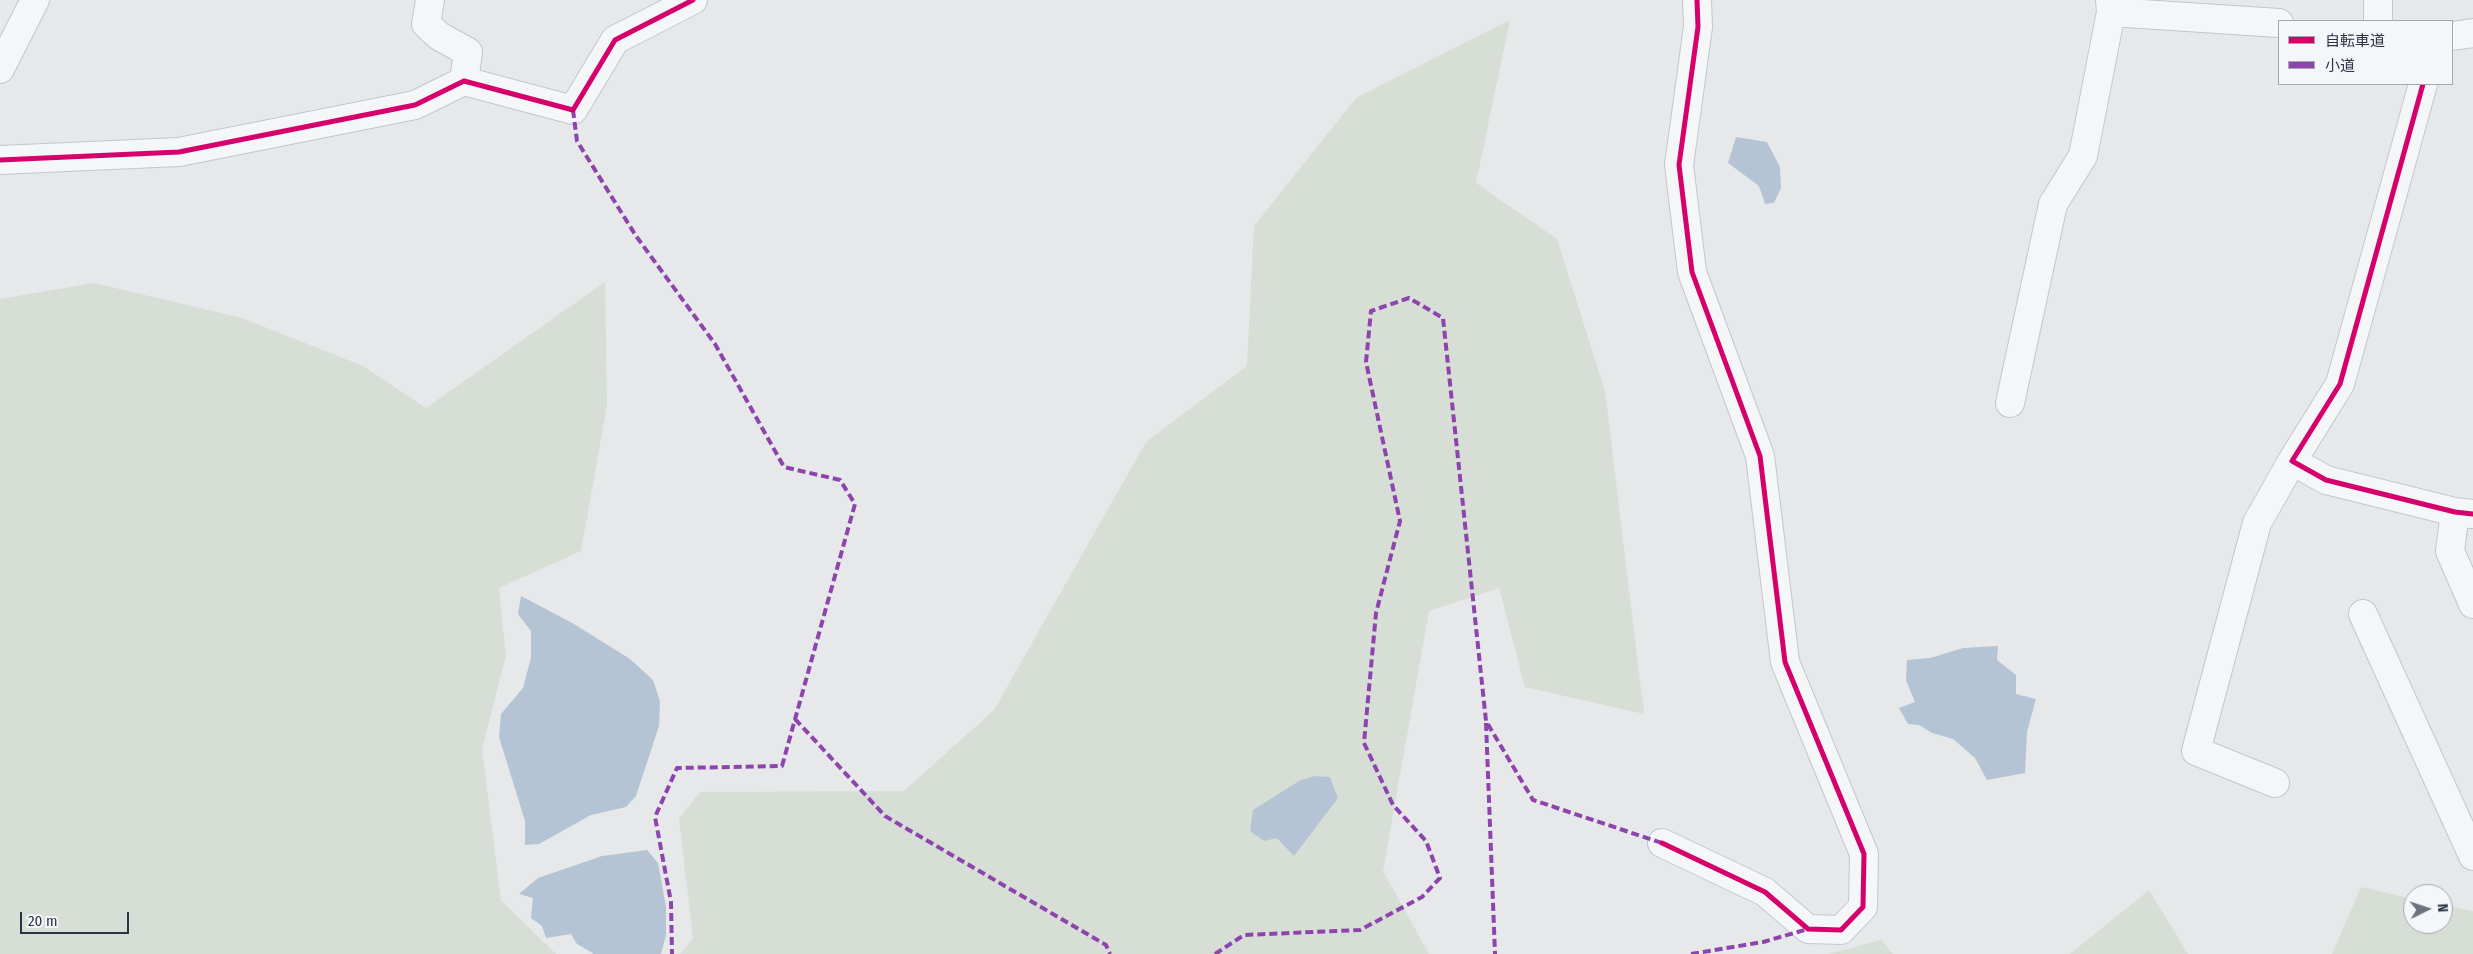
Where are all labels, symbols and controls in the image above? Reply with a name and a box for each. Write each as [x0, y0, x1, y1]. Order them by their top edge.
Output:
legend [2278, 20, 2453, 85]
text: 自転車道 [2325, 32, 2385, 50]
text: 小道 [2325, 57, 2355, 75]
north arrow [2403, 884, 2453, 934]
scale bar [22, 902, 131, 934]
text: N [2434, 903, 2451, 913]
text: 20 m [28, 912, 58, 930]

